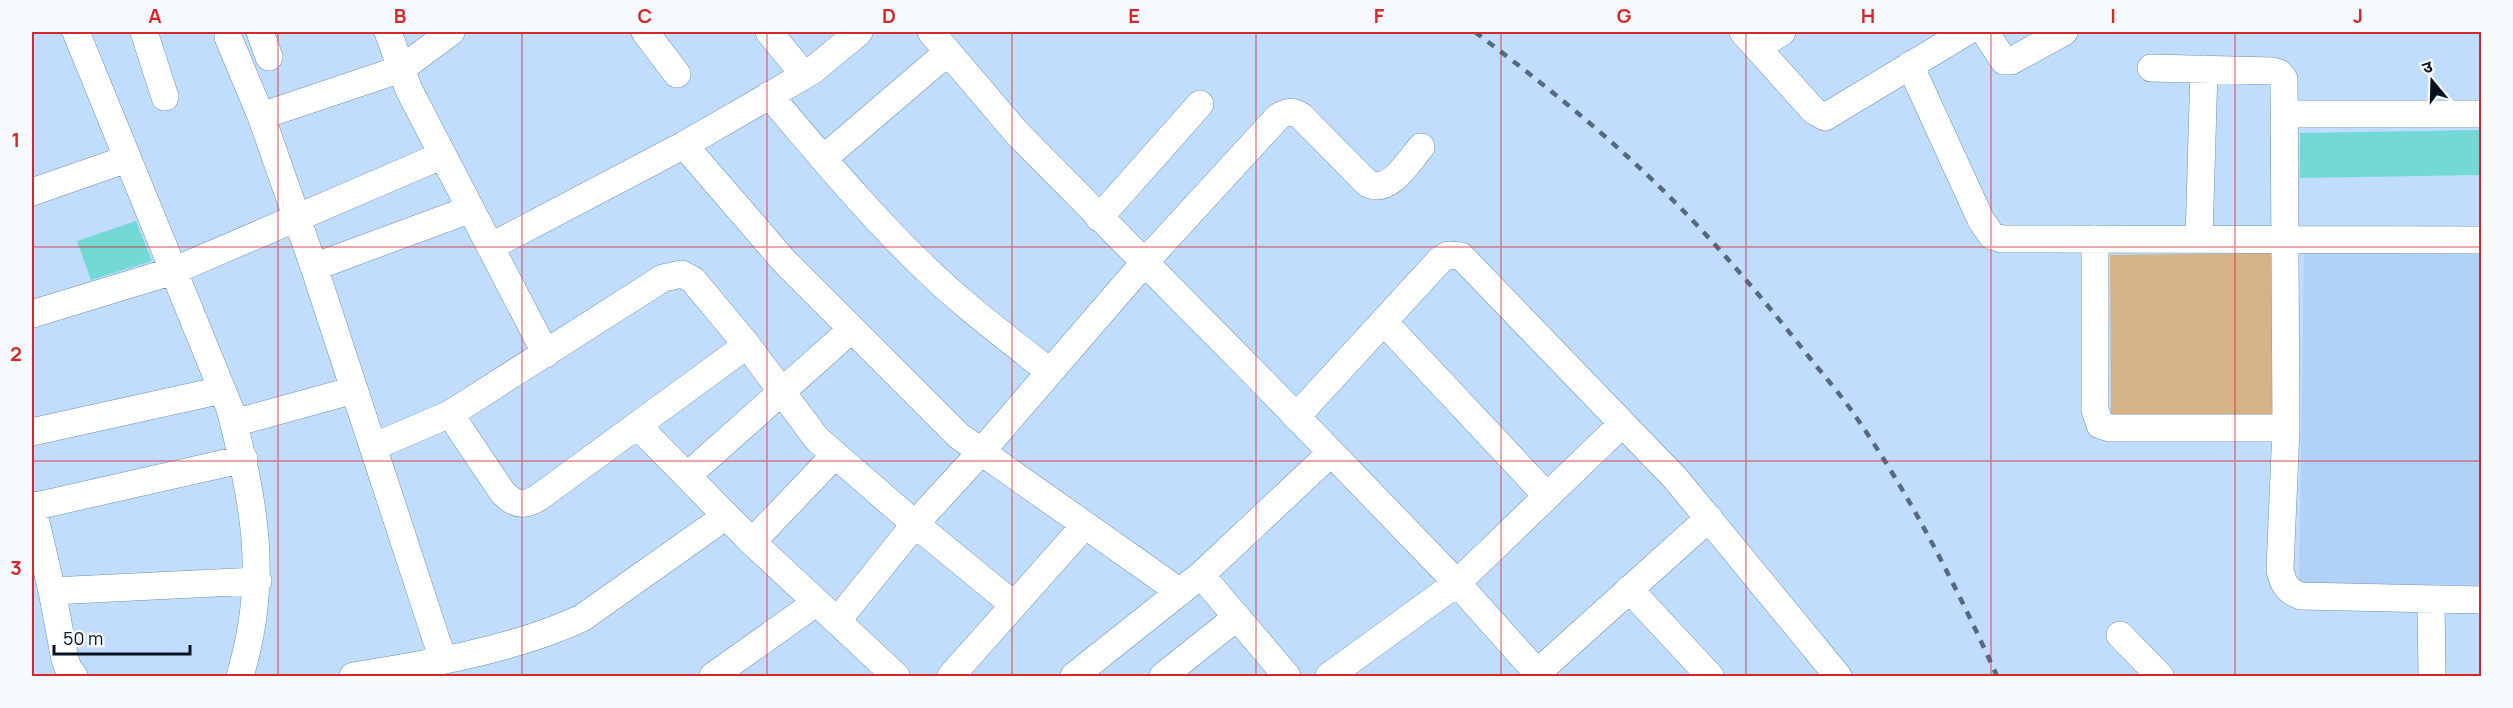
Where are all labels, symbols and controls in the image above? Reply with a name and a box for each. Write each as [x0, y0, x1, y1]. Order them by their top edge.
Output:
text: A [148, 2, 162, 29]
text: B [394, 2, 407, 29]
text: C [638, 2, 652, 29]
text: D [882, 2, 896, 29]
text: E [1128, 2, 1140, 29]
text: F [1374, 2, 1385, 29]
text: G [1617, 2, 1632, 29]
text: H [1861, 2, 1875, 29]
text: I [2110, 2, 2116, 29]
text: J [2353, 2, 2363, 29]
north arrow [2402, 51, 2462, 111]
text: उ [2419, 55, 2436, 79]
text: 1 [12, 126, 20, 153]
text: 2 [10, 340, 22, 367]
text: 3 [10, 554, 22, 581]
scale bar [54, 618, 190, 656]
text: 50 m [63, 626, 103, 650]

